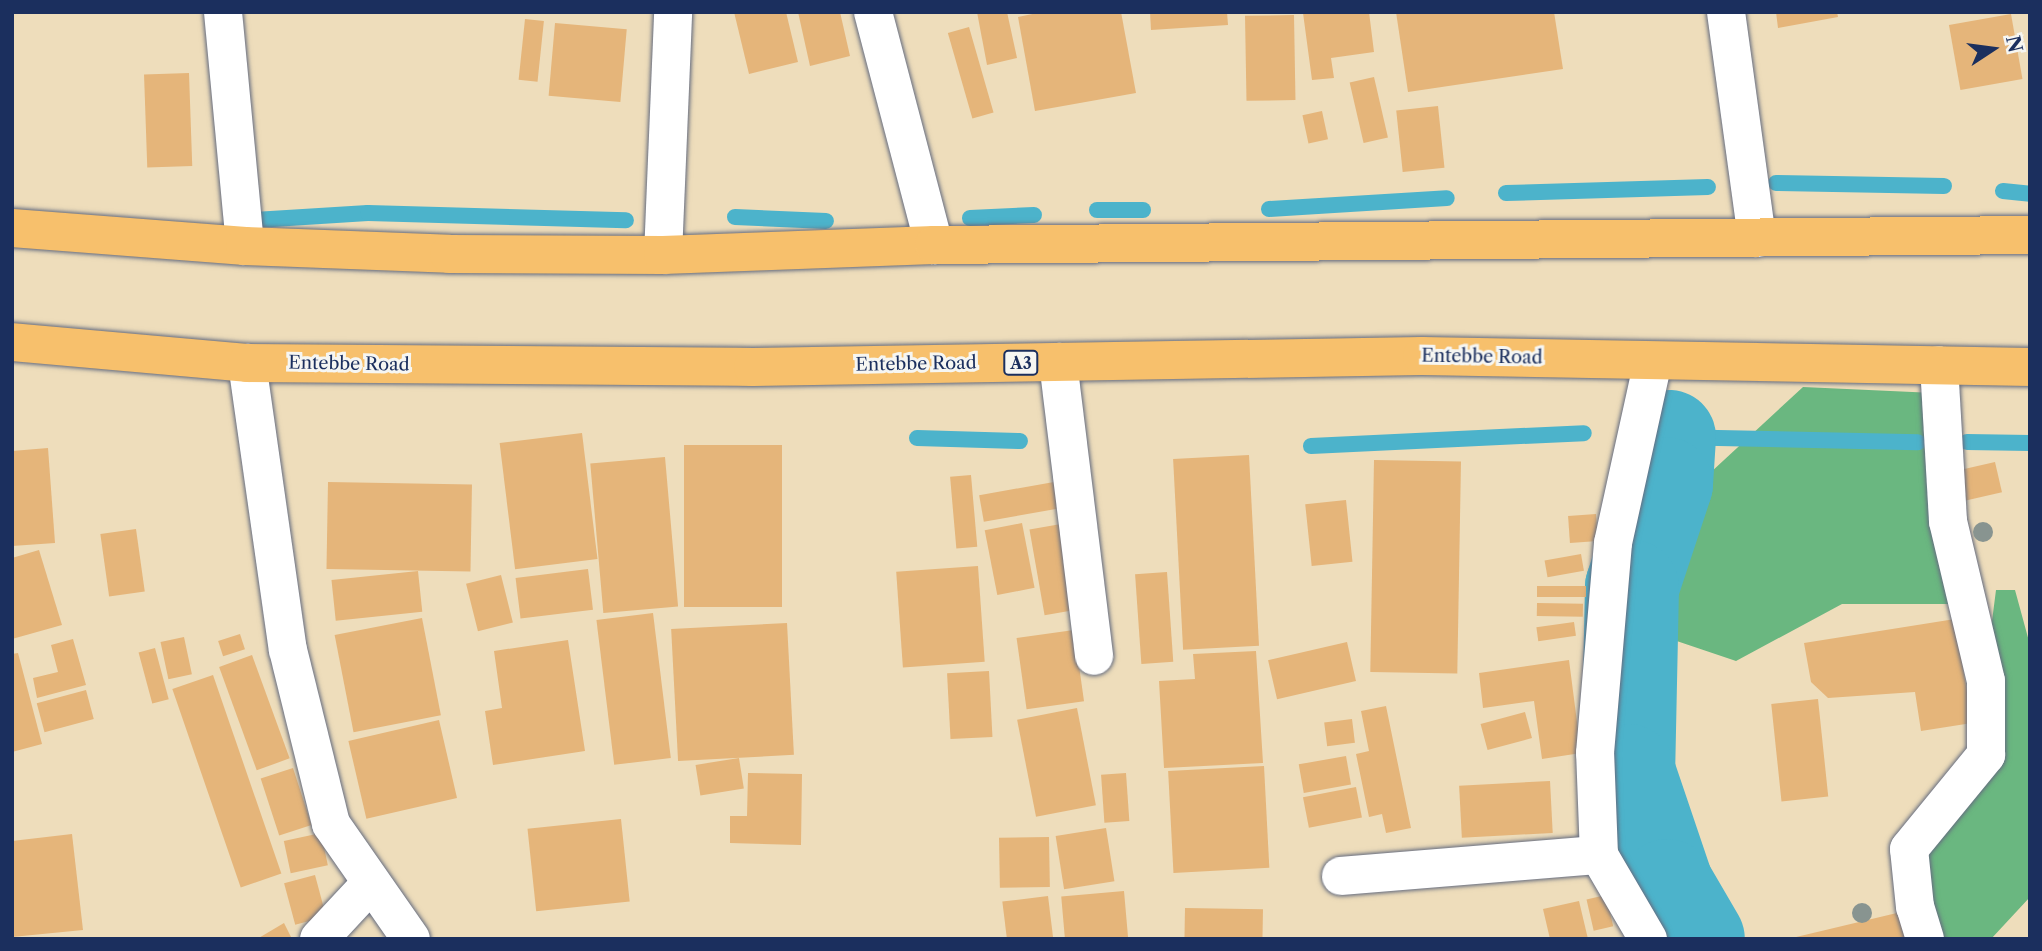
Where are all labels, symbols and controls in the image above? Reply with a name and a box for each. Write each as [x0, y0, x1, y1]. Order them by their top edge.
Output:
north arrow [1958, 14, 2028, 84]
text: N [2001, 34, 2027, 55]
street label: Entebbe Road [1421, 345, 1543, 369]
road number: A3 [1002, 350, 1040, 376]
street label: Entebbe Road [288, 352, 410, 376]
street label: Entebbe Road [855, 352, 977, 376]

